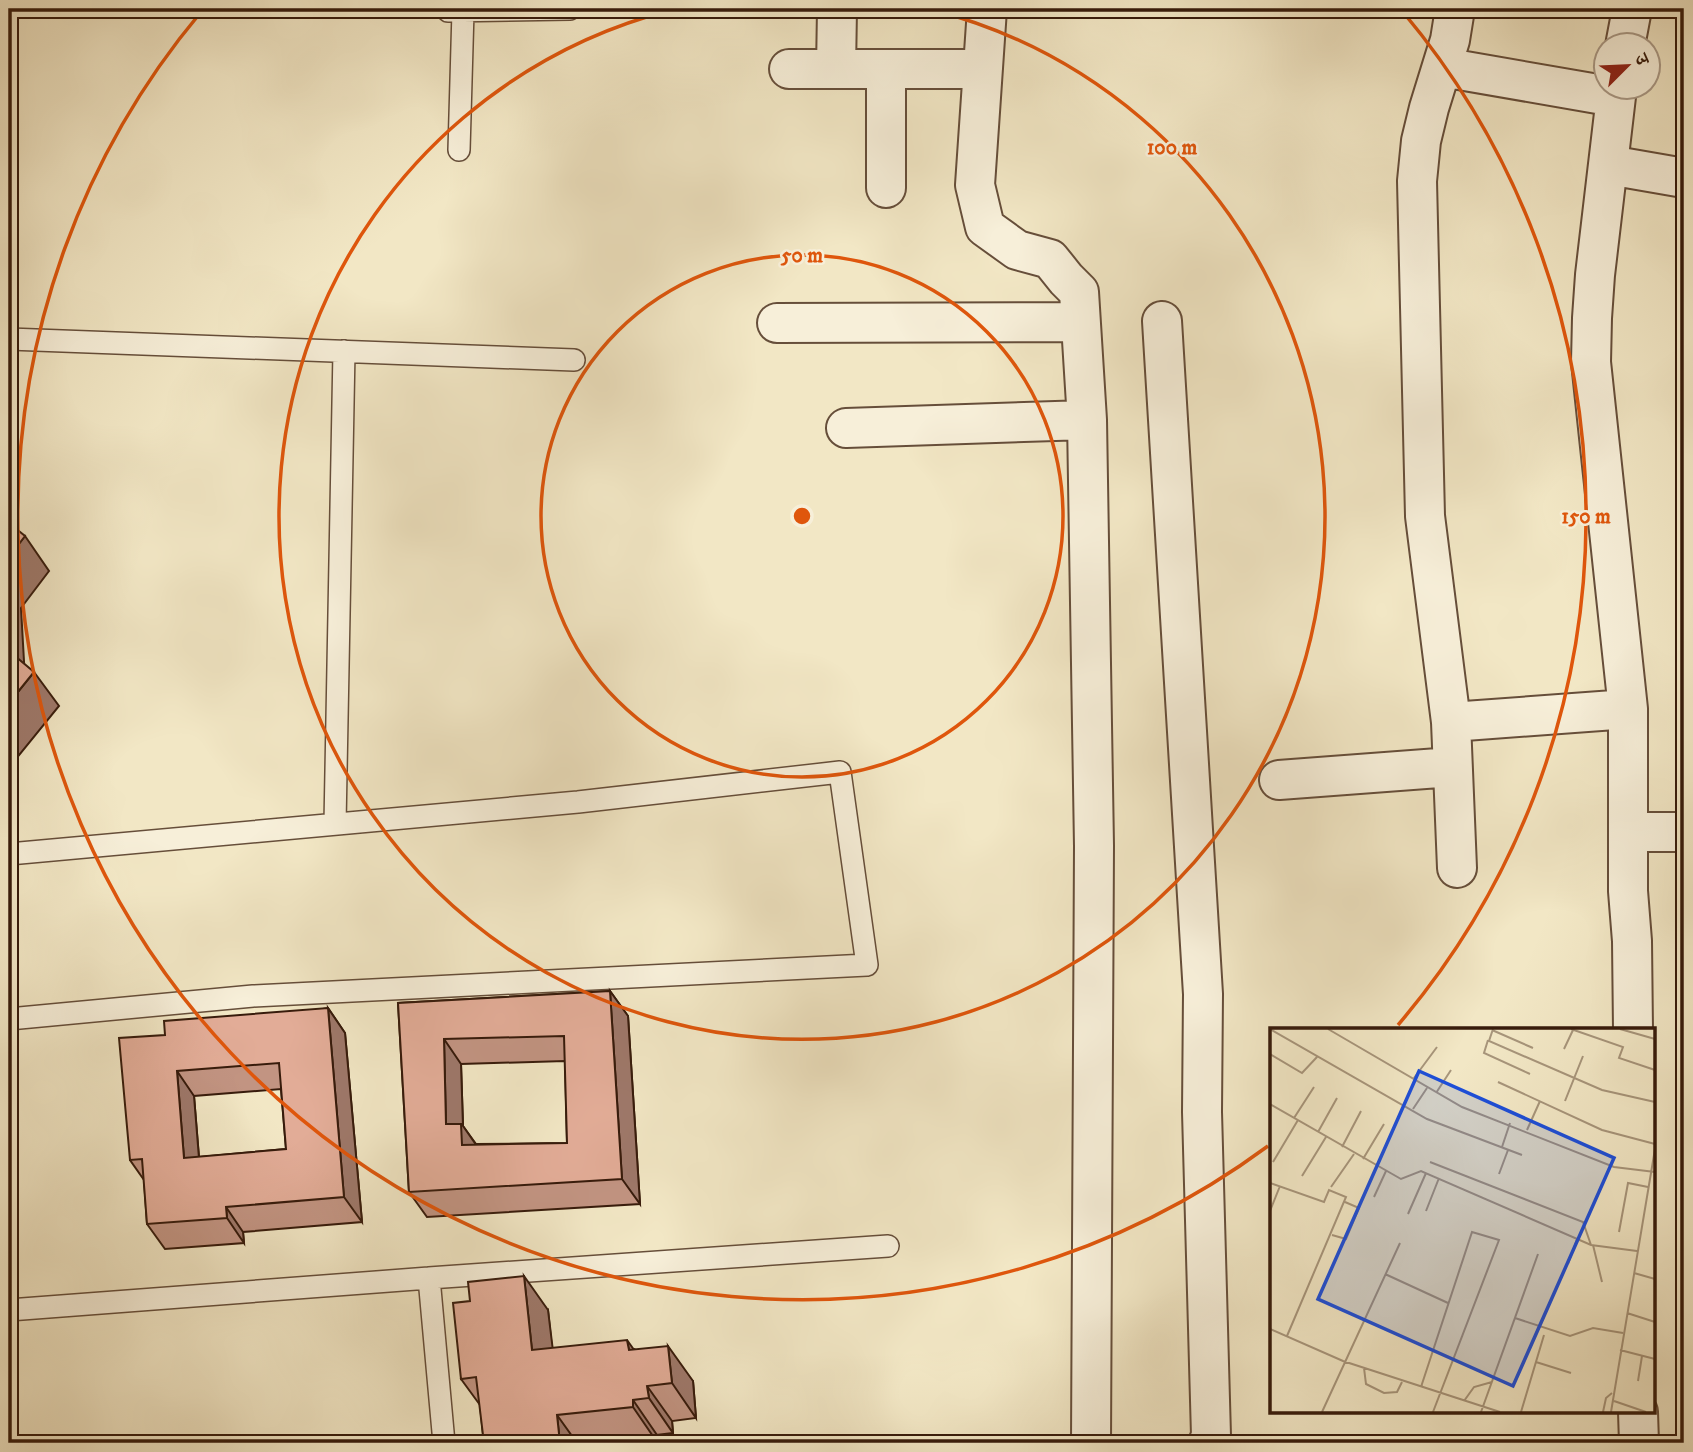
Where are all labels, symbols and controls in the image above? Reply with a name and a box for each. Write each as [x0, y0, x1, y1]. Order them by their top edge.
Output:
north arrow [1592, 32, 1662, 102]
text: उ [1628, 49, 1654, 70]
text: 100 m [1147, 135, 1197, 161]
text: 50 m [780, 243, 823, 269]
centre of rings [790, 504, 814, 528]
text: 150 m [1561, 504, 1611, 530]
inset map [1270, 1028, 1654, 1414]

